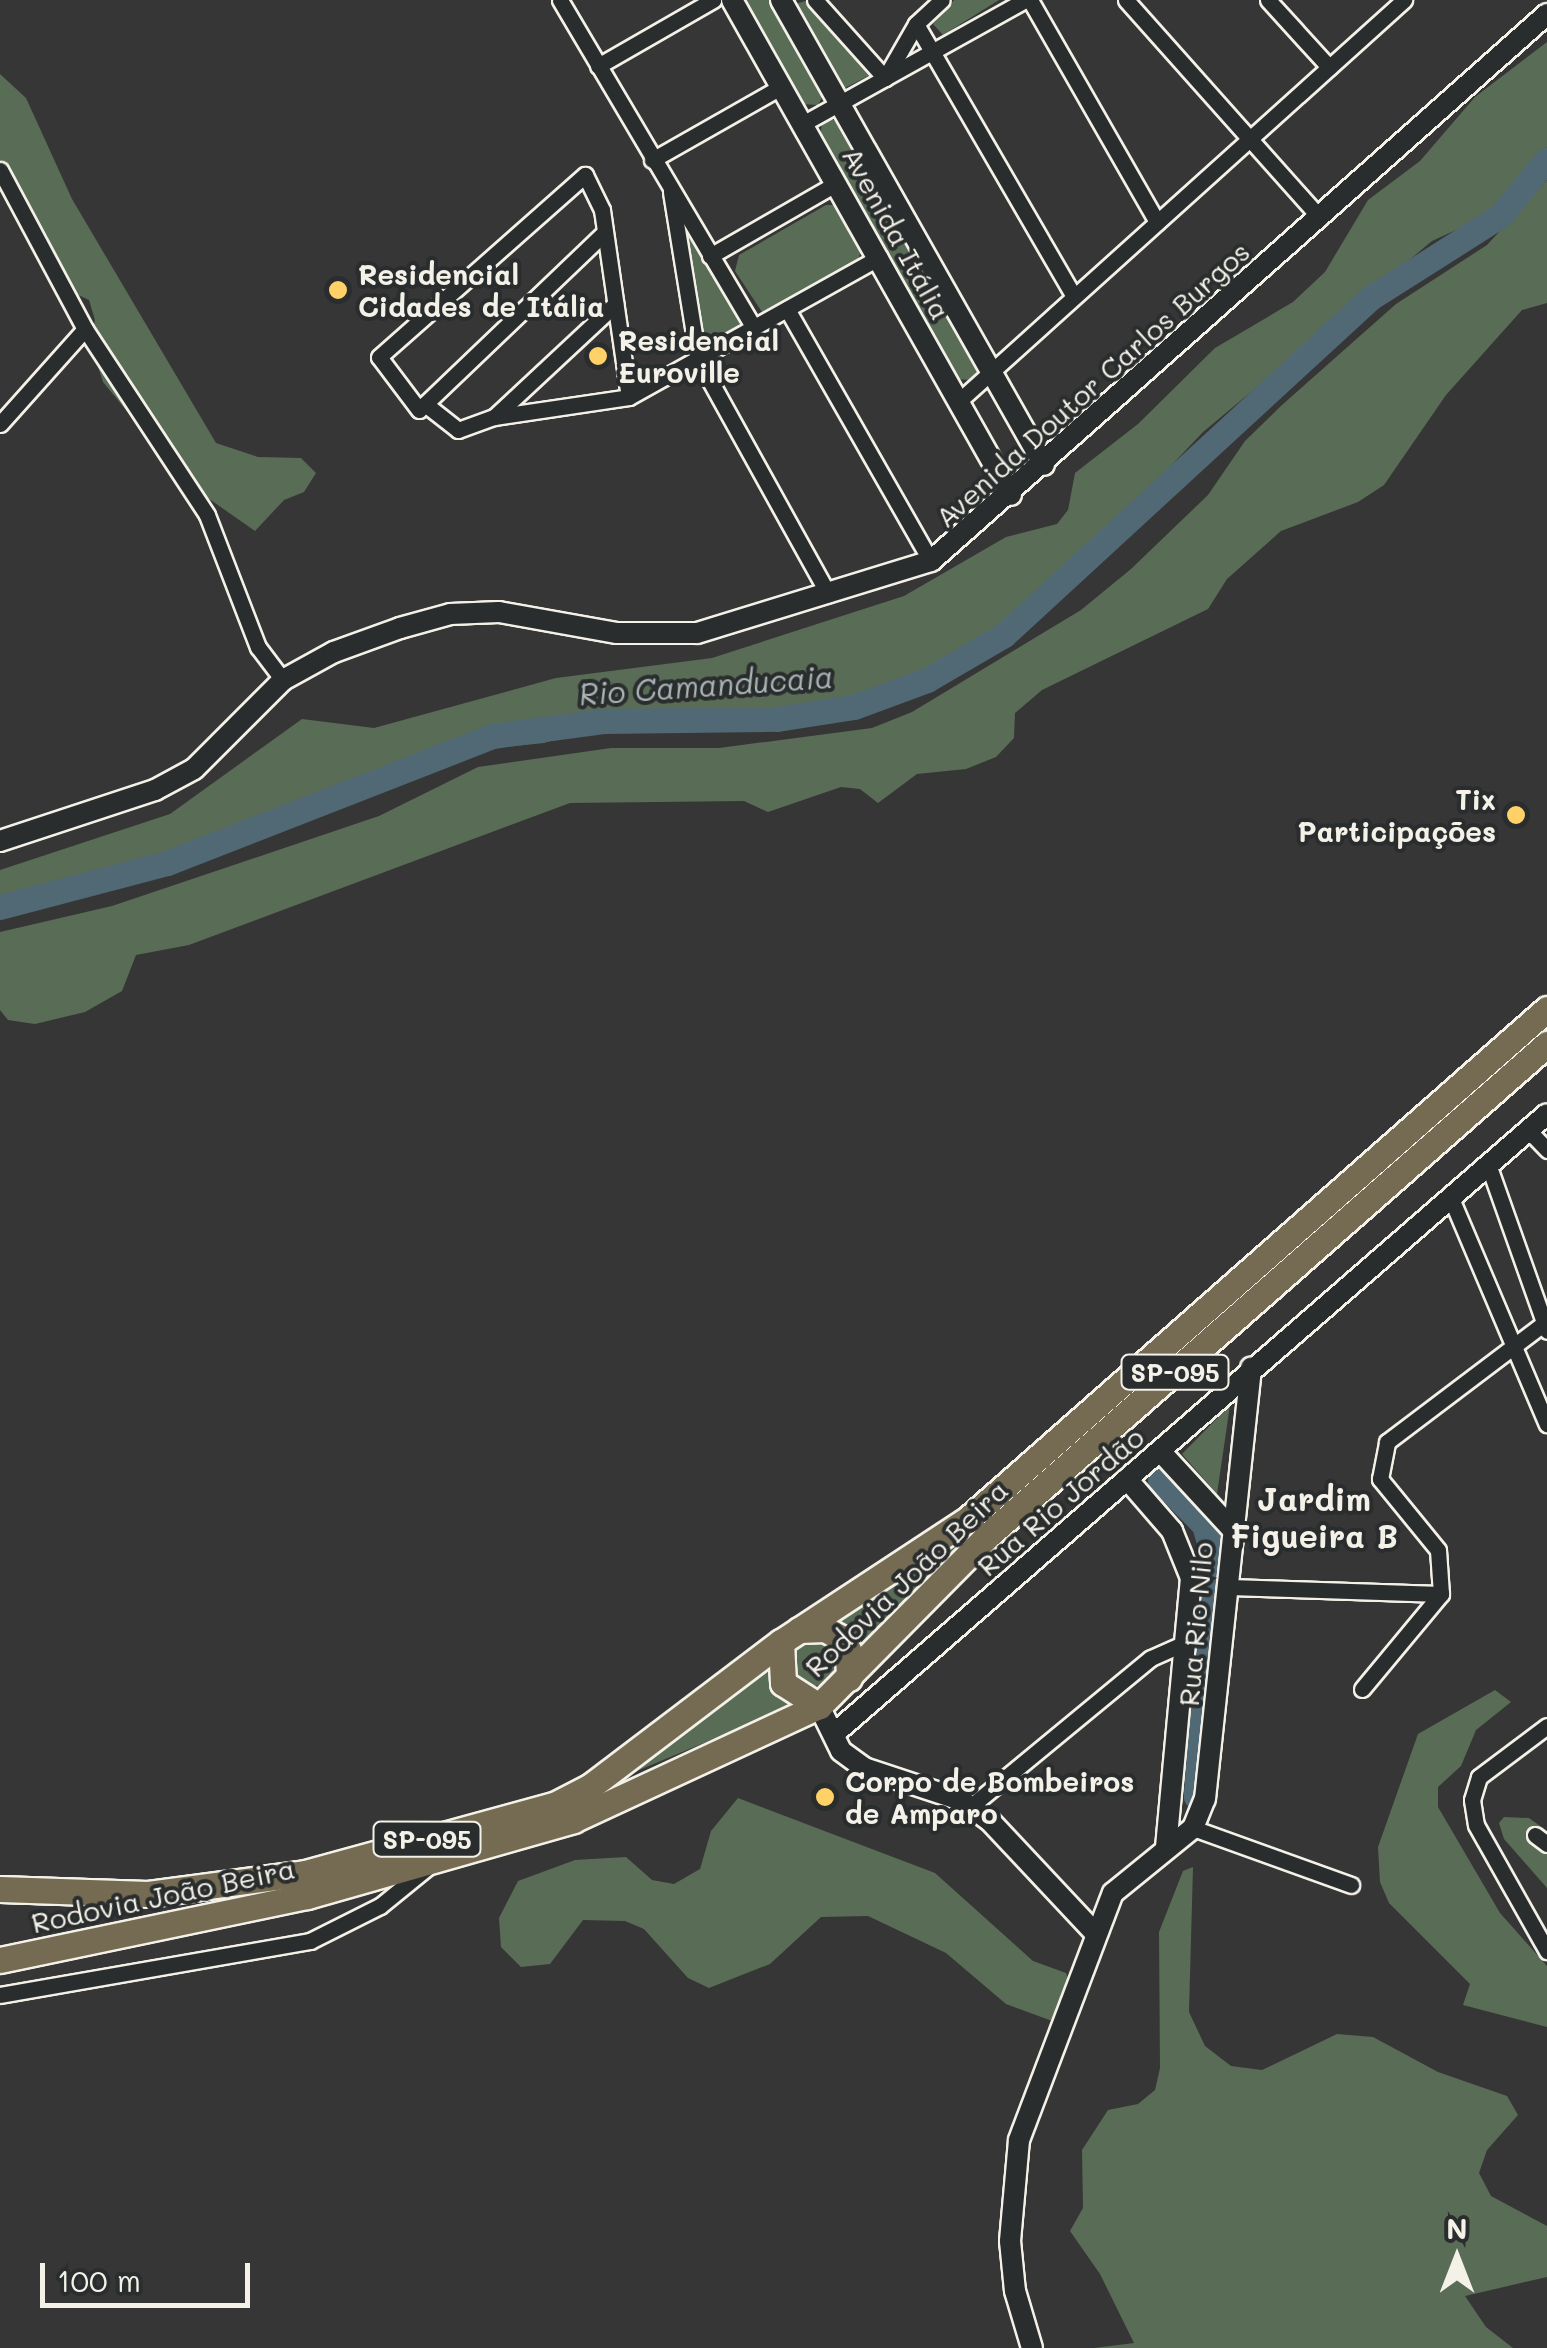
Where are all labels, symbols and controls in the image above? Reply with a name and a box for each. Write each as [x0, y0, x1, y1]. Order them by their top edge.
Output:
street label: Avenida Itália [836, 141, 958, 325]
street label: Avenida Doutor Carlos Burgos [928, 234, 1256, 534]
place label: Residencial Cidades de Itália [358, 257, 604, 323]
marker: Residencial Cidades de Itália [327, 279, 349, 301]
place label: Residencial Euroville [618, 323, 779, 389]
marker: Residencial Euroville [587, 345, 609, 367]
water label: Rio Camanducaia [578, 658, 834, 712]
place label: Tix Participações [1298, 782, 1496, 848]
marker: Tix Participações [1505, 804, 1527, 826]
road number: SP-095 [1120, 1352, 1230, 1392]
street label: Rua Rio Jordão [970, 1420, 1150, 1582]
street label: Rodovia João Beira [798, 1473, 1014, 1683]
district label: Jardim Figueira B [1230, 1480, 1398, 1555]
street label: Rua Rio Nilo [1171, 1541, 1219, 1707]
place label: Corpo de Bombeiros de Amparo [845, 1764, 1134, 1830]
marker: Corpo de Bombeiros de Amparo [814, 1786, 836, 1808]
road number: SP-095 [372, 1819, 482, 1859]
street label: Rodovia João Beira [28, 1851, 298, 1939]
north arrow [1407, 2208, 1507, 2308]
text: N [1446, 2210, 1468, 2246]
scale bar [45, 2243, 255, 2305]
text: 100 m [57, 2260, 141, 2300]

